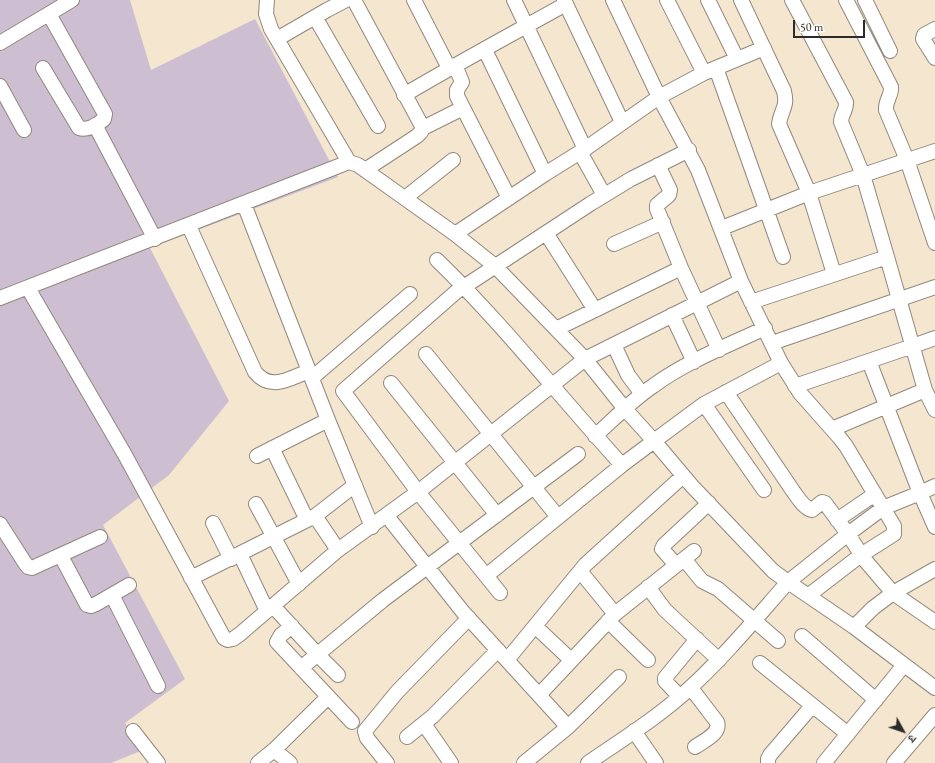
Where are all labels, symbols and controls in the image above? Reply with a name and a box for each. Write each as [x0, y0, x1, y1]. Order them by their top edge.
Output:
scale bar [795, 12, 867, 38]
text: 50 m [800, 19, 823, 35]
north arrow [883, 711, 923, 751]
text: उ [905, 732, 919, 745]

